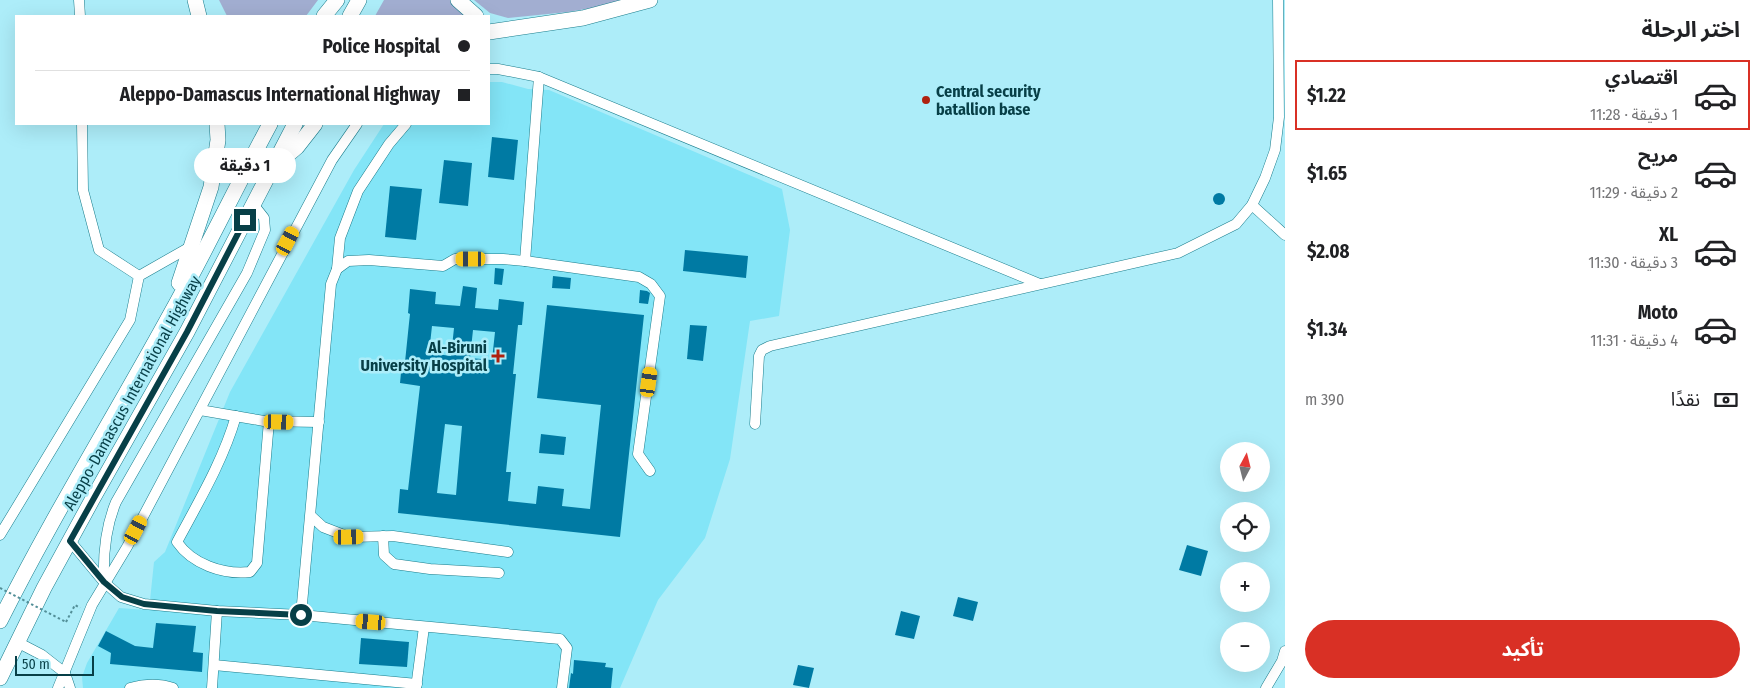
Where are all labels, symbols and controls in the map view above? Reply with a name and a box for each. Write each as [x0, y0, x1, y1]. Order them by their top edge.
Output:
text: اختر الرحلة [1641, 16, 1740, 43]
text: Police Hospital [322, 35, 440, 58]
text: اقتصادي [1605, 66, 1678, 89]
icon: car [1693, 73, 1738, 118]
place label: Central security batallion base [936, 82, 1041, 119]
text: Aleppo-Damascus International Highway [120, 83, 440, 106]
text: $1.22 [1307, 84, 1346, 107]
marker: Central security batallion base [920, 94, 932, 106]
text: 1 دقيقة · 11:28 [1590, 105, 1678, 124]
text: مريح [1638, 144, 1678, 167]
callout: 1 دقيقة [194, 148, 296, 182]
icon: car [1693, 151, 1738, 196]
text: 1 دقيقة [220, 156, 270, 175]
text: $1.65 [1307, 162, 1347, 185]
text: 2 دقيقة · 11:29 [1589, 183, 1678, 202]
route end [234, 209, 256, 231]
text: XL [1659, 223, 1678, 246]
car [274, 224, 301, 258]
icon: car [1693, 229, 1738, 274]
text: $2.08 [1307, 240, 1350, 263]
car [456, 252, 486, 267]
text: 3 دقيقة · 11:30 [1588, 253, 1678, 272]
street label: Aleppo-Damascus International Highway [59, 272, 205, 514]
text: Moto [1638, 301, 1678, 324]
icon: car [1693, 307, 1738, 352]
text: $1.34 [1307, 318, 1347, 341]
text: 4 دقيقة · 11:31 [1590, 331, 1678, 350]
place label: Al-Biruni University Hospital [361, 338, 488, 375]
marker: Al-Biruni University Hospital [491, 349, 505, 363]
car [639, 366, 658, 398]
icon: cash [1712, 386, 1740, 414]
text: نقدًا [1671, 388, 1700, 411]
text: 390 m [1305, 390, 1344, 409]
car [263, 414, 294, 430]
north arrow [1220, 442, 1270, 492]
map controls [1220, 442, 1270, 672]
button: locate [1220, 502, 1270, 552]
car [122, 513, 149, 547]
car [333, 529, 364, 545]
button: + [1220, 562, 1270, 612]
route start [290, 604, 312, 626]
car [355, 613, 386, 631]
button: تأكيد [1305, 620, 1740, 678]
button: − [1220, 622, 1270, 672]
scale bar [15, 653, 94, 676]
text: 50 m [22, 656, 50, 673]

